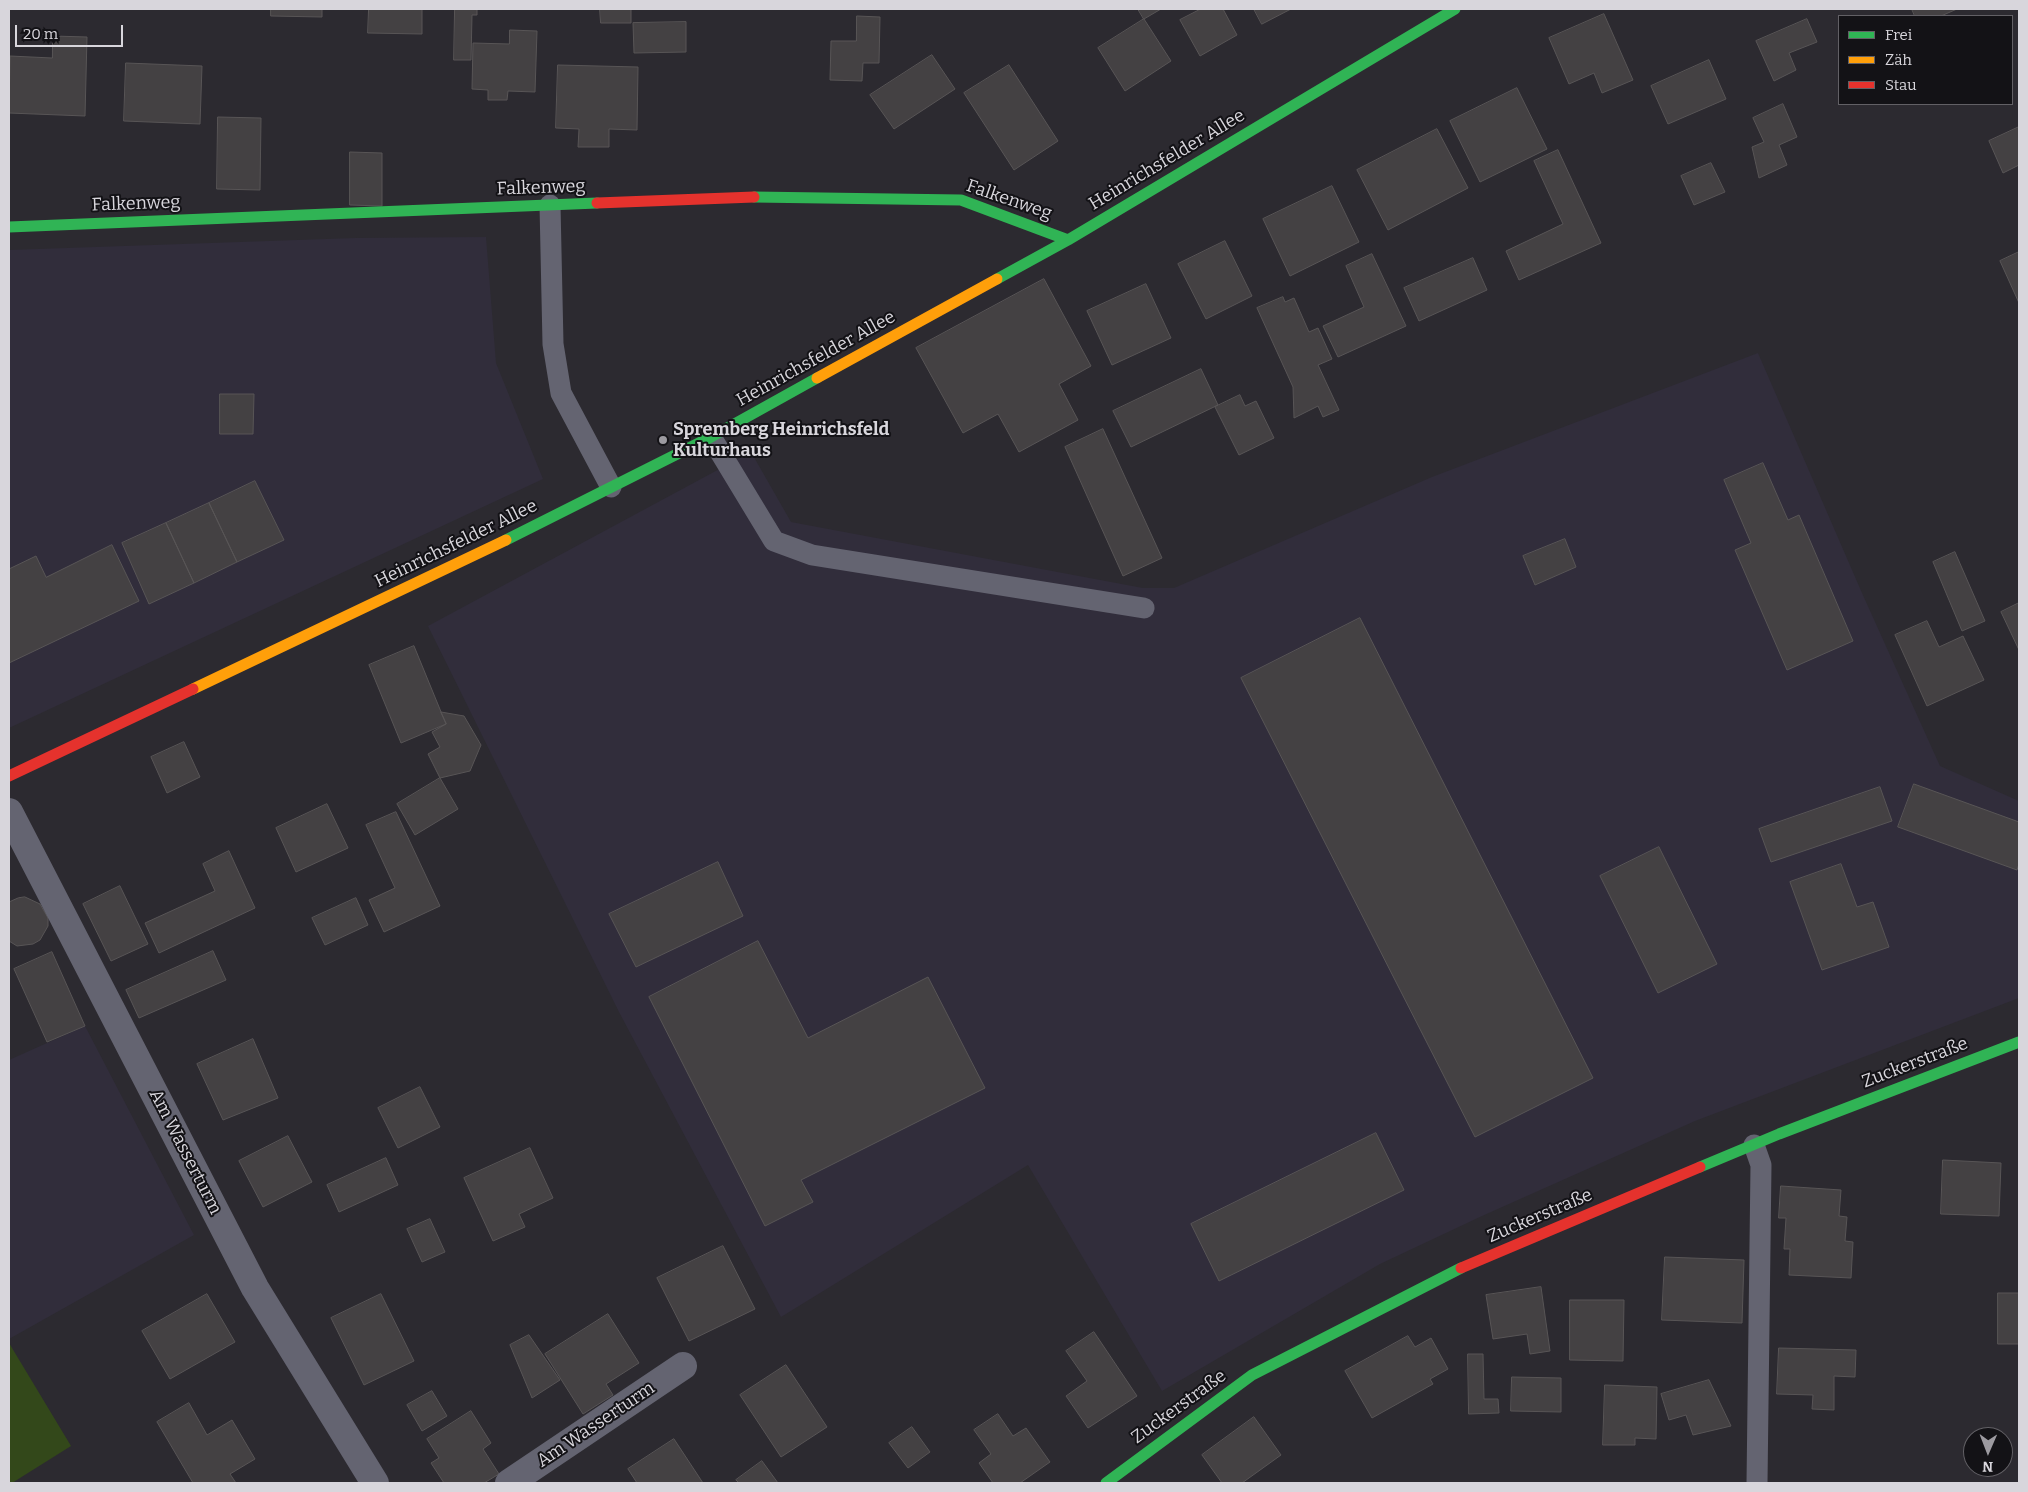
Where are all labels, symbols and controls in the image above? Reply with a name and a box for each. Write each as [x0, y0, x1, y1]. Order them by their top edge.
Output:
scale bar [18, 15, 125, 47]
legend [1838, 15, 2013, 105]
text: 20 m [23, 25, 58, 43]
text: Frei [1885, 26, 1912, 44]
text: Zäh [1885, 51, 1912, 69]
text: Stau [1885, 76, 1917, 94]
street label: Heinrichsfelder Allee [1085, 105, 1249, 215]
street label: Falkenweg [963, 175, 1055, 225]
street label: Falkenweg [496, 176, 586, 200]
street label: Falkenweg [91, 192, 181, 216]
street label: Heinrichsfelder Allee [733, 306, 899, 412]
place label: Spremberg Heinrichsfeld Kulturhaus [673, 419, 889, 462]
marker: Spremberg Heinrichsfeld Kulturhaus [657, 434, 669, 446]
street label: Heinrichsfelder Allee [371, 495, 541, 593]
street label: Zuckerstraße [1859, 1033, 1971, 1093]
street label: Am Wasserturm [144, 1086, 226, 1218]
street label: Zuckerstraße [1484, 1184, 1596, 1248]
street label: Zuckerstraße [1127, 1365, 1231, 1449]
street label: Am Wasserturm [533, 1378, 659, 1472]
north arrow [1963, 1427, 2013, 1477]
text: N [1982, 1458, 1993, 1475]

